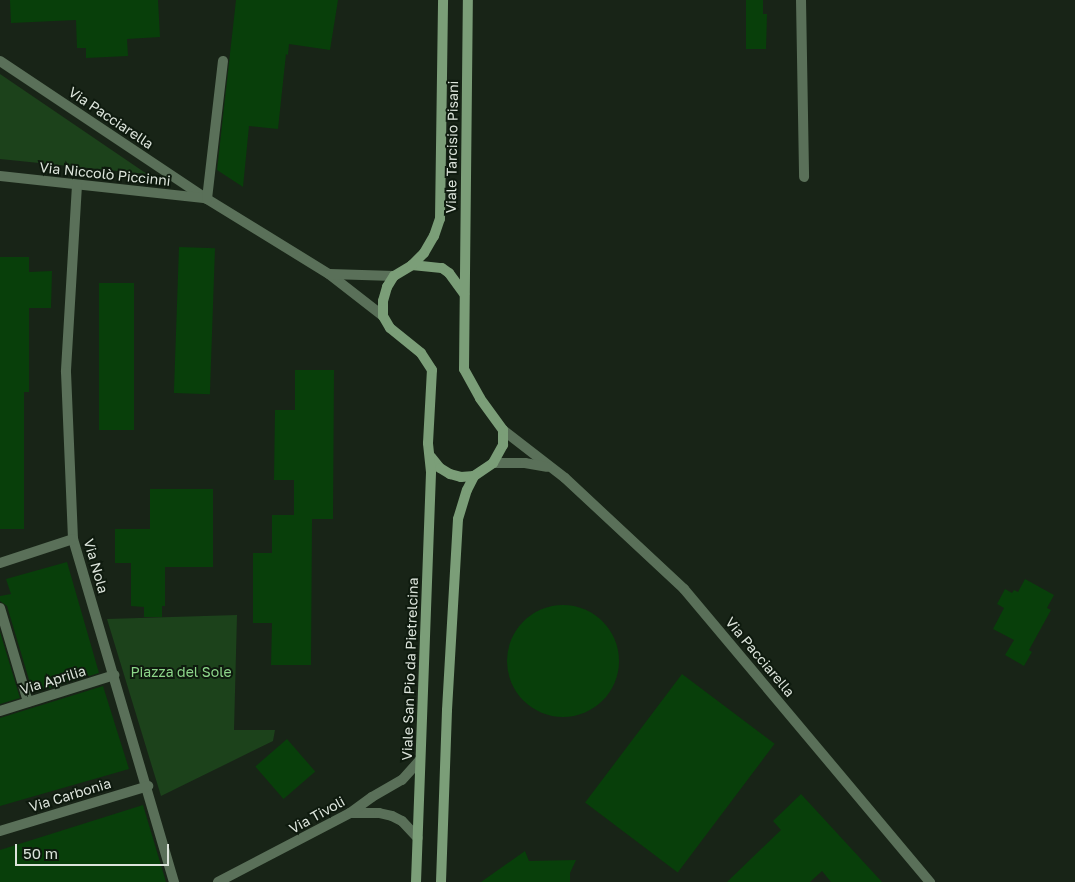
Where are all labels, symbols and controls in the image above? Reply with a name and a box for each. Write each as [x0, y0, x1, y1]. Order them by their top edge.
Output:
street label: Viale Tarcisio Pisani [442, 81, 462, 213]
street label: Via Pacciarella [65, 83, 157, 153]
street label: Via Niccolò Piccinni [39, 159, 171, 189]
street label: Via Nola [80, 537, 112, 595]
street label: Viale San Pio da Pietrelcina [398, 577, 422, 761]
street label: Via Pacciarella [722, 614, 798, 700]
street label: Via Aprilia [18, 662, 88, 698]
park label: Piazza del Sole [130, 664, 232, 680]
street label: Via Carbonia [27, 775, 113, 815]
street label: Via Tivoli [286, 793, 348, 837]
scale bar [18, 834, 171, 866]
text: 50 m [23, 844, 58, 862]

